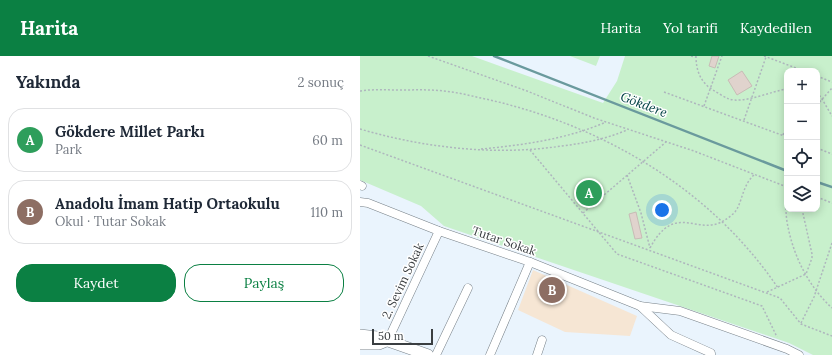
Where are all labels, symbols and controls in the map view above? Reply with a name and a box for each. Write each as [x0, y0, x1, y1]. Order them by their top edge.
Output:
text: Harita [20, 16, 78, 40]
text: Harita [600, 19, 641, 37]
text: Yol tarifi [663, 19, 718, 37]
text: Kaydedilen [740, 19, 812, 37]
map controls [784, 68, 820, 212]
button: + [784, 68, 820, 104]
text: Yakında [16, 71, 80, 93]
text: 2 sonuç [297, 74, 344, 91]
water label: Gökdere [618, 88, 670, 121]
button: − [784, 104, 820, 140]
text: Gökdere Millet Parkı [55, 122, 205, 141]
text: A [26, 132, 34, 149]
text: 60 m [312, 132, 343, 149]
button: locate [784, 140, 820, 176]
text: Park [55, 141, 82, 158]
button: layers [784, 176, 820, 212]
pin: A [576, 178, 602, 208]
text: Anadolu İmam Hatip Ortaokulu [55, 194, 280, 213]
your location [652, 200, 672, 220]
text: B [26, 204, 34, 221]
text: 110 m [310, 204, 343, 221]
text: Okul · Tutar Sokak [55, 213, 166, 230]
street label: Tutar Sokak [470, 223, 539, 259]
street label: 2. Sevim Sokak [378, 240, 427, 321]
button: Kaydet [16, 264, 176, 302]
button: Paylaş [184, 264, 344, 302]
pin: B [539, 275, 565, 305]
scale bar [372, 327, 433, 346]
text: 50 m [378, 329, 404, 343]

